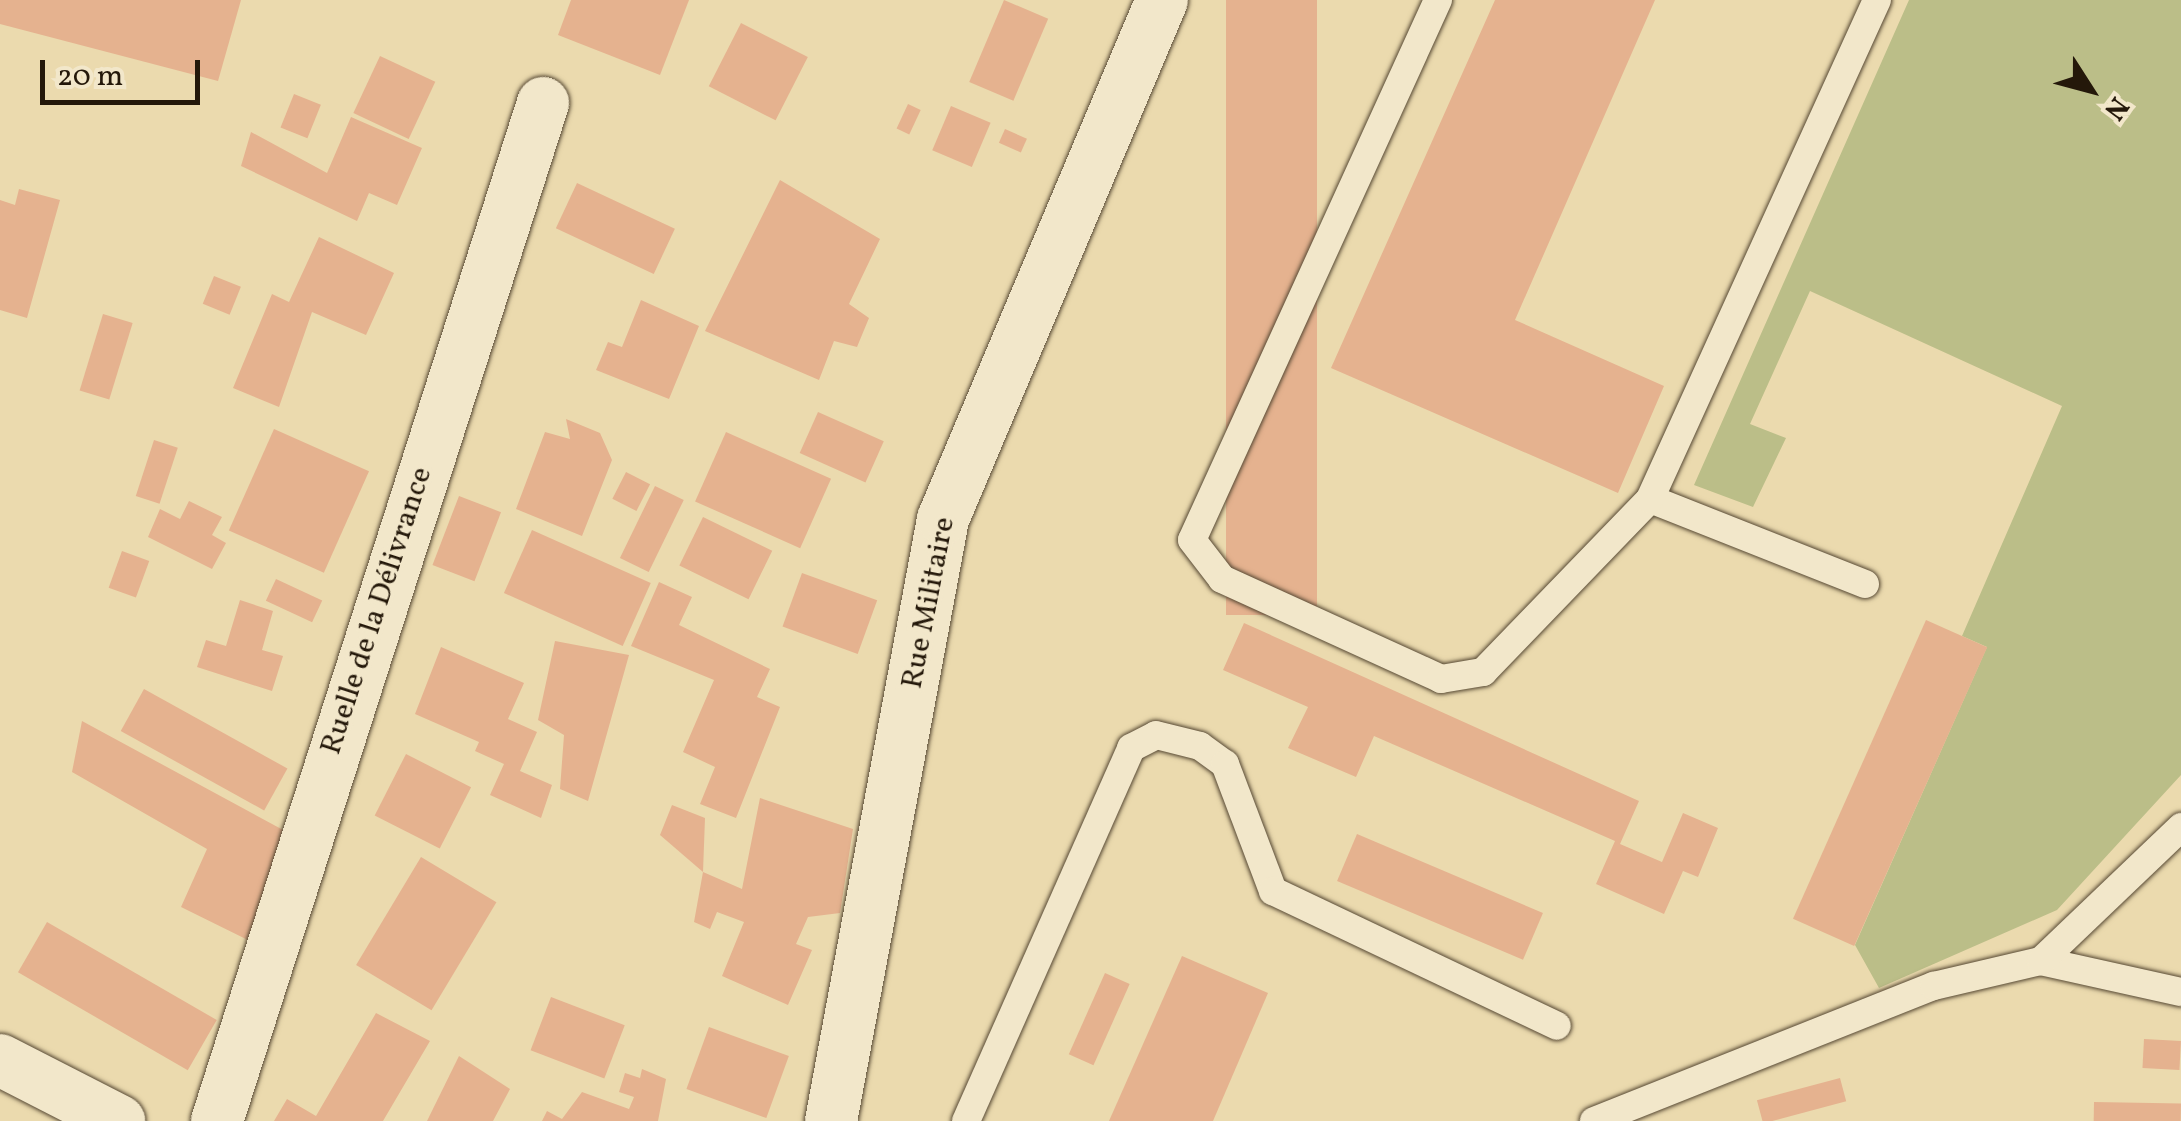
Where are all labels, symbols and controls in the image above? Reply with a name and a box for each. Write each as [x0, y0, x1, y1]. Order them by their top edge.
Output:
scale bar [45, 40, 205, 102]
north arrow [2041, 40, 2141, 140]
text: 20 m [57, 56, 123, 98]
text: N [2094, 88, 2137, 128]
street label: Ruelle de la Délivrance [314, 463, 440, 759]
street label: Rue Militaire [895, 514, 963, 692]

